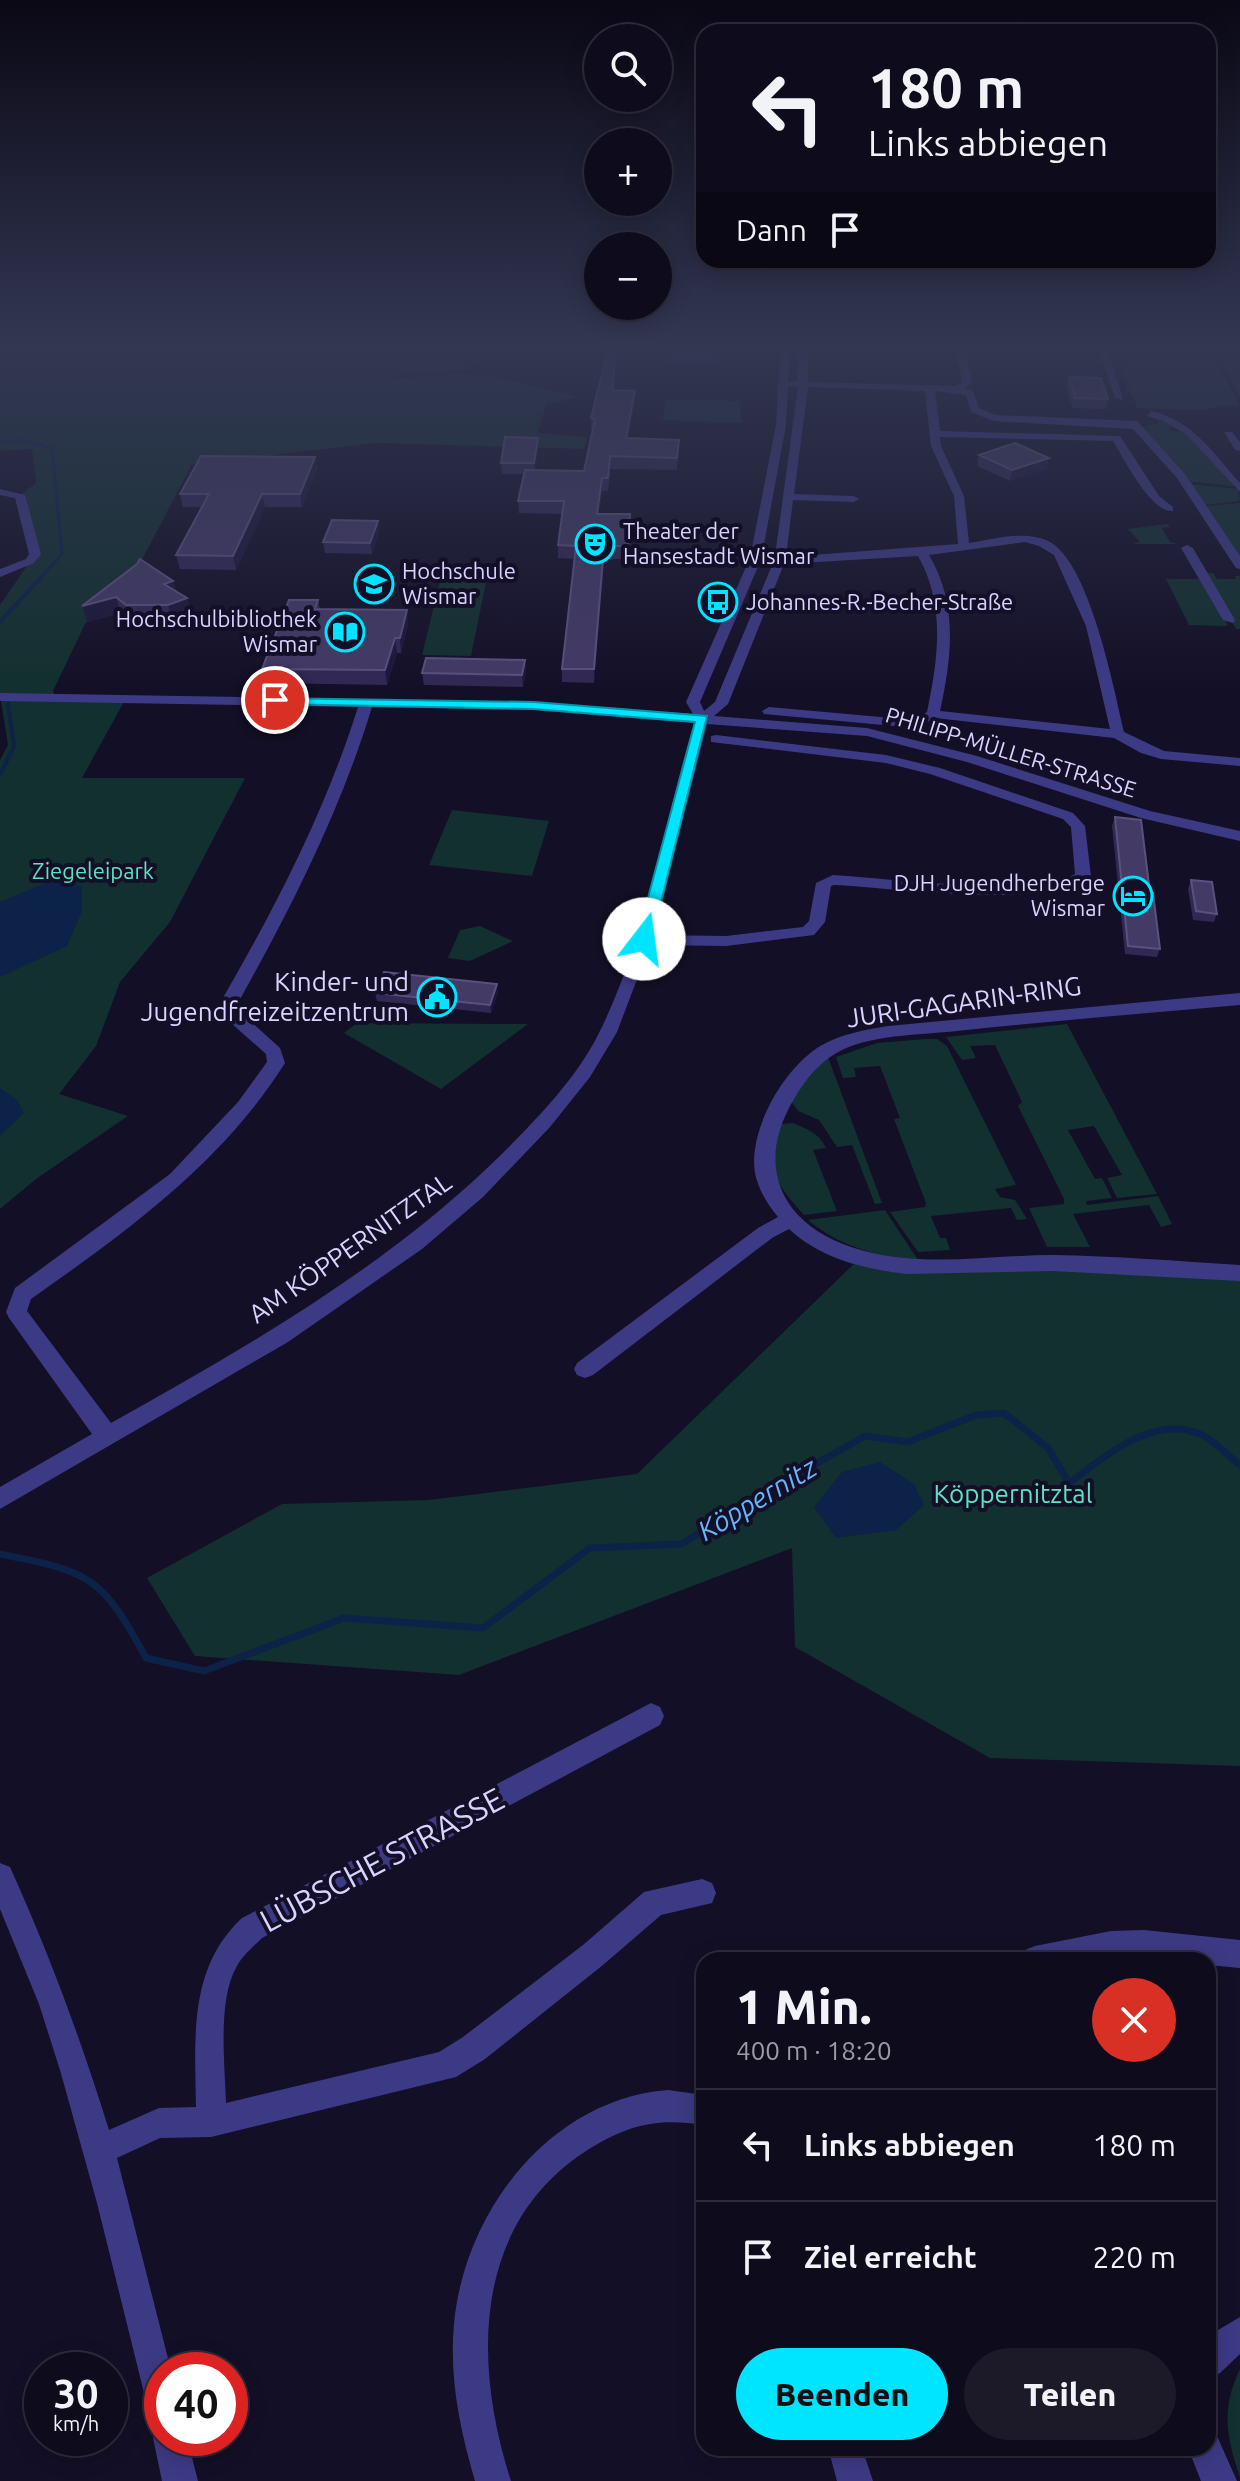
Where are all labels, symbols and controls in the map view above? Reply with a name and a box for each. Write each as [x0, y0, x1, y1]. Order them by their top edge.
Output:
map controls [584, 24, 672, 320]
button: search [584, 24, 672, 112]
icon: left [736, 56, 840, 160]
text: 180 m [868, 56, 1024, 119]
text: Links abbiegen [868, 122, 1108, 163]
button: + [584, 128, 672, 216]
icon: arrive [823, 208, 867, 252]
text: Dann [736, 213, 807, 247]
button: − [584, 232, 672, 320]
place label: Theater der Hansestadt Wismar [623, 518, 815, 568]
theatre icon: Theater der Hansestadt Wismar [574, 523, 616, 565]
place label: Hochschule Wismar [402, 558, 516, 608]
school or university icon: Hochschule Wismar [353, 563, 395, 605]
bus stop icon: Johannes-R.-Becher-Straße [697, 581, 739, 623]
place label: Johannes-R.-Becher-Straße [746, 589, 1013, 614]
place label: Hochschulbibliothek Wismar [116, 606, 318, 656]
library icon: Hochschulbibliothek Wismar [324, 611, 366, 653]
pin [241, 666, 309, 734]
icon: arrive [253, 678, 297, 722]
street label: PHILIPP-MÜLLER-STRASSE [883, 701, 1139, 802]
park label: Ziegeleipark [32, 858, 154, 883]
place label: DJH Jugendherberge Wismar [894, 870, 1106, 920]
hotel icon: DJH Jugendherberge Wismar [1112, 875, 1154, 917]
position arrow [602, 897, 686, 981]
place label: Kinder- und Jugendfreizeitzentrum [141, 967, 409, 1026]
street label: JURI-GAGARIN-RING [845, 971, 1083, 1032]
public building icon: Kinder- und Jugendfreizeitzentrum [416, 976, 458, 1018]
street label: AM KÖPPERNITZTAL [243, 1167, 456, 1328]
water label: Köppernitz [692, 1450, 823, 1546]
park label: Köppernitztal [933, 1479, 1093, 1508]
street label: LÜBSCHE STRASSE [254, 1780, 509, 1938]
button: close [1092, 1978, 1176, 2062]
text: 1 Min. [736, 1979, 872, 2033]
text: 400 m · 18:20 [736, 2036, 892, 2065]
icon: left [736, 2123, 780, 2167]
text: Links abbiegen [804, 2128, 1015, 2162]
text: 180 m [1092, 2128, 1176, 2162]
icon: arrive [736, 2235, 780, 2279]
text: Ziel erreicht [804, 2240, 977, 2274]
text: 220 m [1092, 2240, 1176, 2274]
button: Beenden [736, 2348, 948, 2440]
button: Teilen [964, 2348, 1176, 2440]
speed limit sign: 40 [144, 2352, 248, 2456]
text: 30 [53, 2371, 99, 2416]
text: km/h [53, 2412, 99, 2435]

